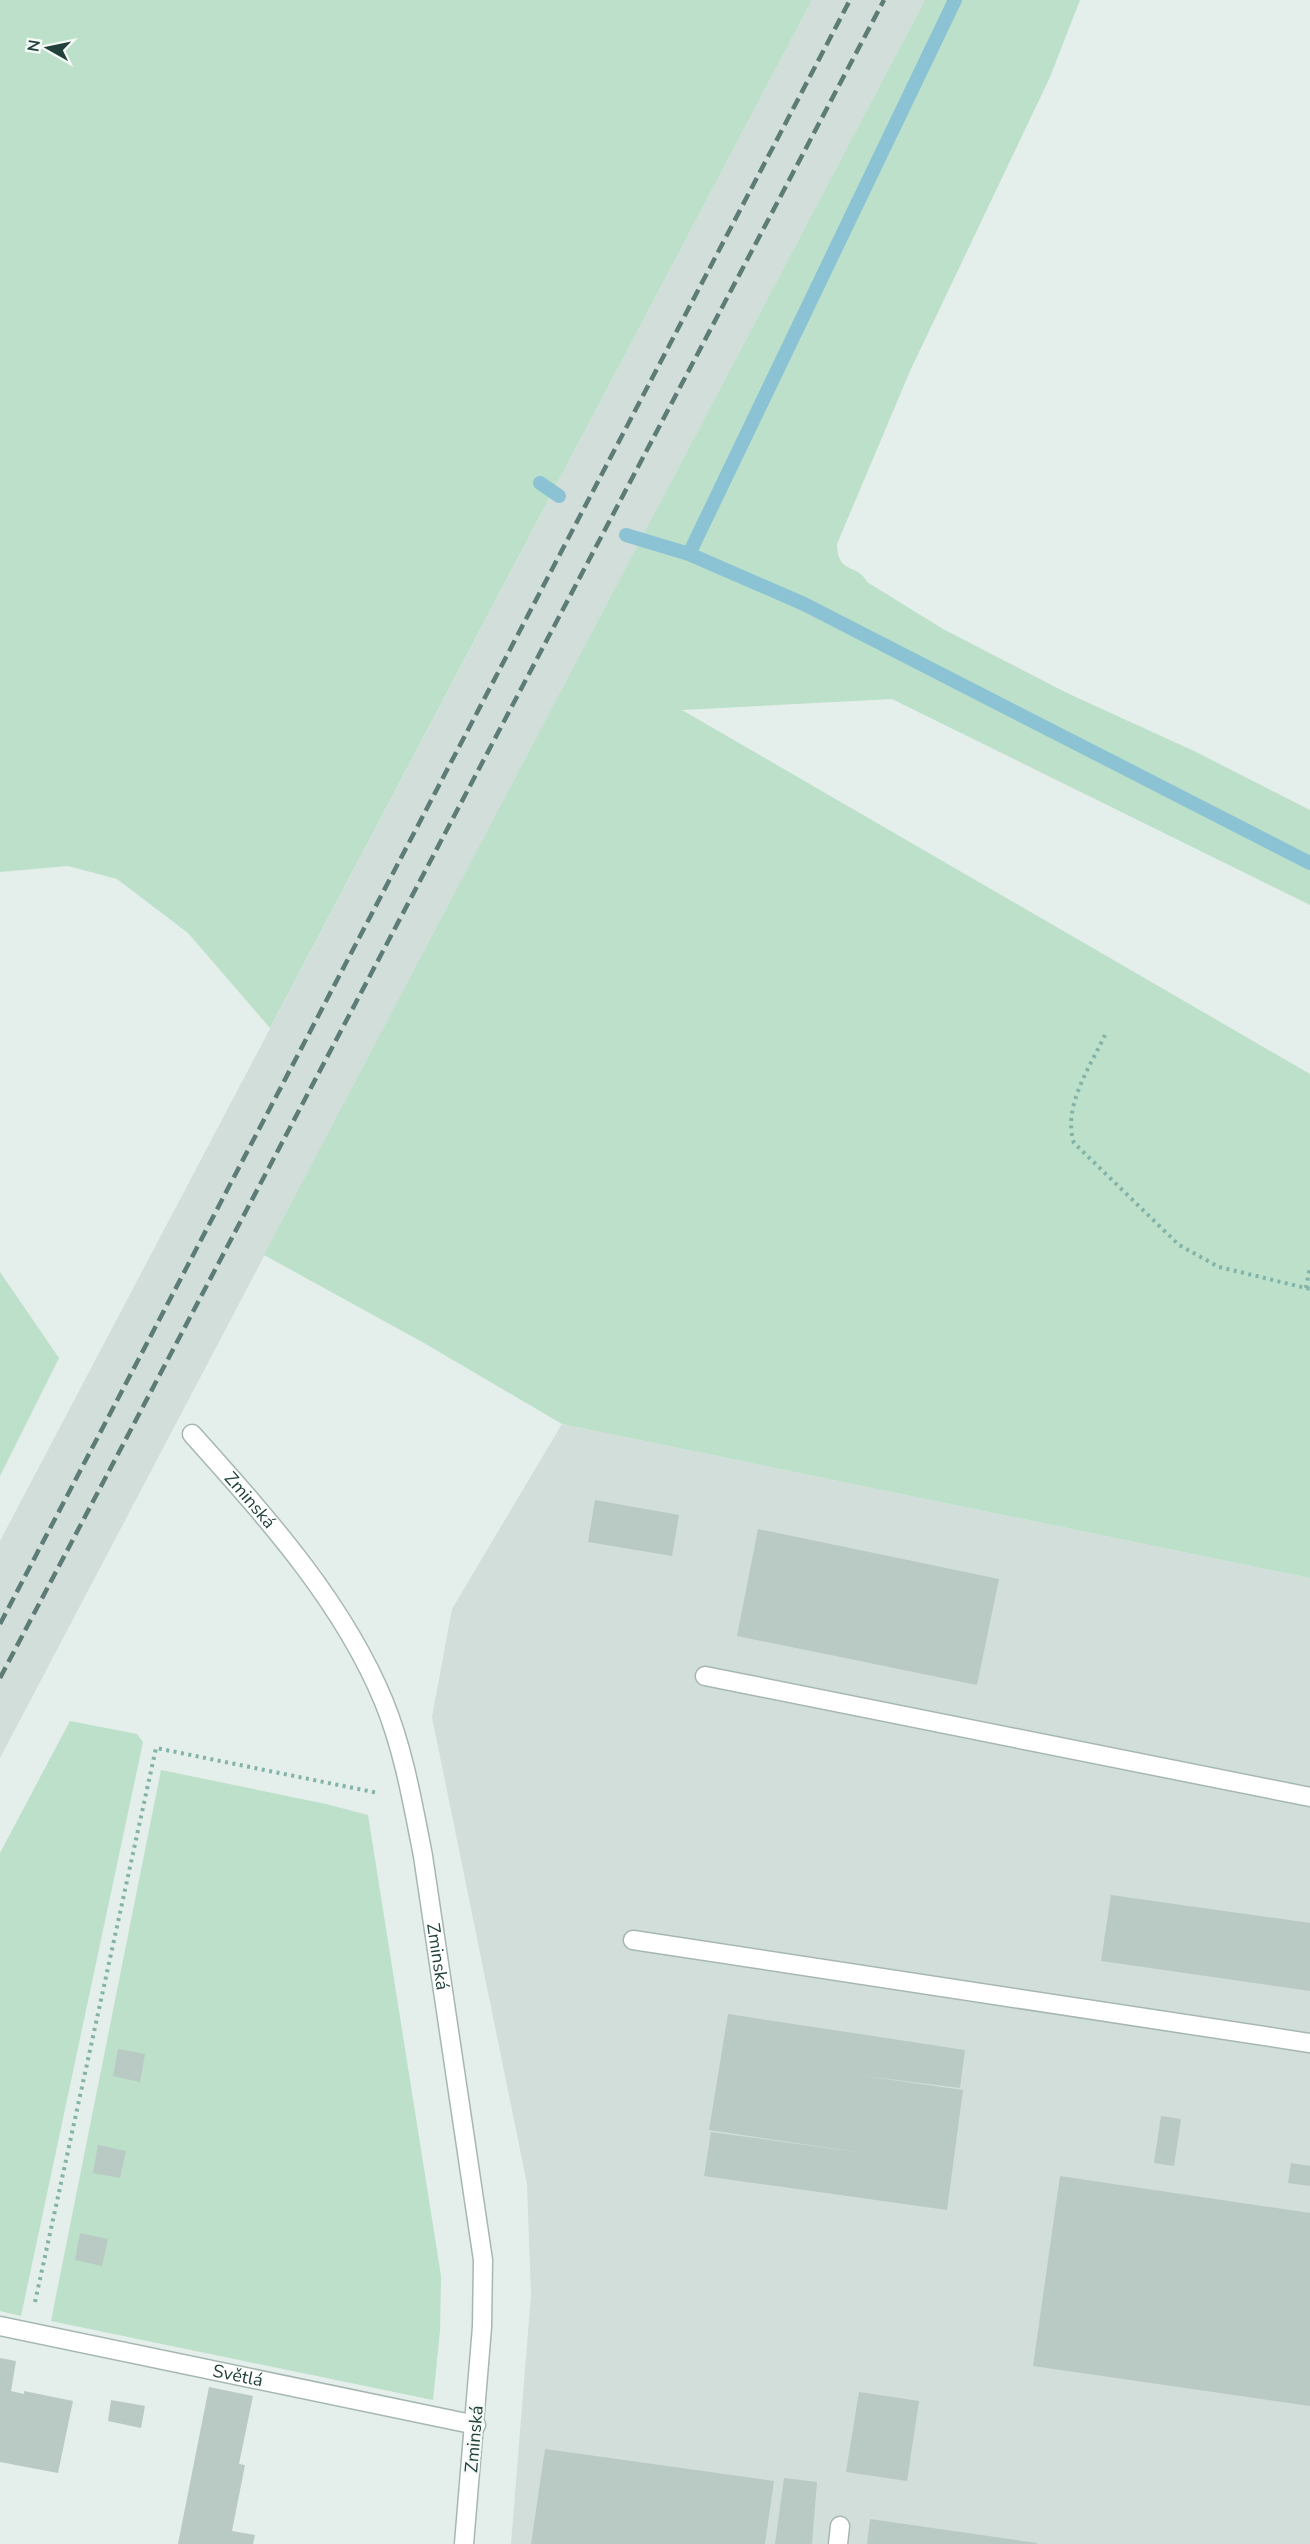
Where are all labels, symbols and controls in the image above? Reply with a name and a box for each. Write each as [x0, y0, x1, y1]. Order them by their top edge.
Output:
north arrow [18, 18, 78, 78]
text: N [22, 38, 46, 53]
street label: Zminská [219, 1467, 281, 1533]
street label: Zminská [421, 1921, 455, 1992]
street label: Světlá [211, 2359, 265, 2392]
street label: Zminská [459, 2404, 489, 2474]

